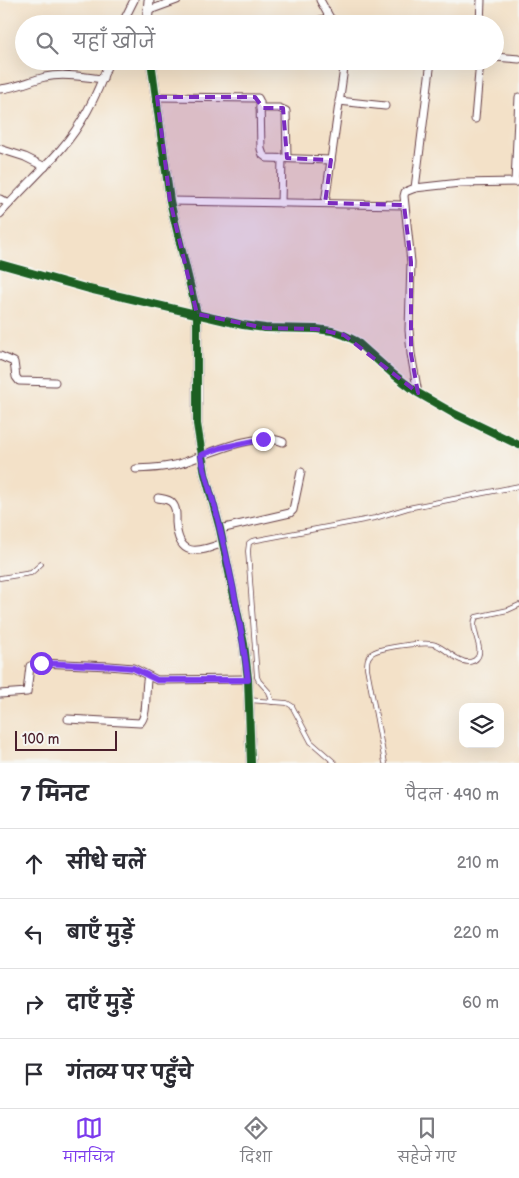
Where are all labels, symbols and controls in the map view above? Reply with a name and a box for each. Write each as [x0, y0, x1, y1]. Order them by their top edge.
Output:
search box [15, 15, 504, 70]
icon: search [33, 29, 61, 57]
text: यहाँ खोजें [73, 31, 155, 54]
route end [252, 428, 275, 451]
route start [30, 652, 53, 675]
map controls [459, 703, 504, 748]
button: layers [459, 703, 504, 748]
scale bar [15, 728, 118, 751]
text: 100 m [22, 731, 59, 748]
text: 7 मिनट [20, 782, 88, 807]
text: पैदल · 490 m [406, 786, 499, 805]
icon: ahead [20, 850, 48, 878]
text: सीधे चलें [67, 852, 145, 875]
text: 210 m [457, 854, 499, 873]
icon: left [20, 920, 48, 948]
text: बाएँ मुड़ें [67, 922, 134, 945]
text: 220 m [453, 924, 499, 943]
icon: right [20, 990, 48, 1018]
text: दाएँ मुड़ें [67, 992, 133, 1015]
text: 60 m [462, 994, 499, 1013]
icon: arrive [20, 1060, 48, 1088]
text: गंतव्य पर पहुँचे [67, 1062, 193, 1085]
tab: मानचित्र [63, 1114, 114, 1173]
tab: दिशा [240, 1114, 272, 1173]
tab: सहेजे गए [398, 1114, 456, 1173]

